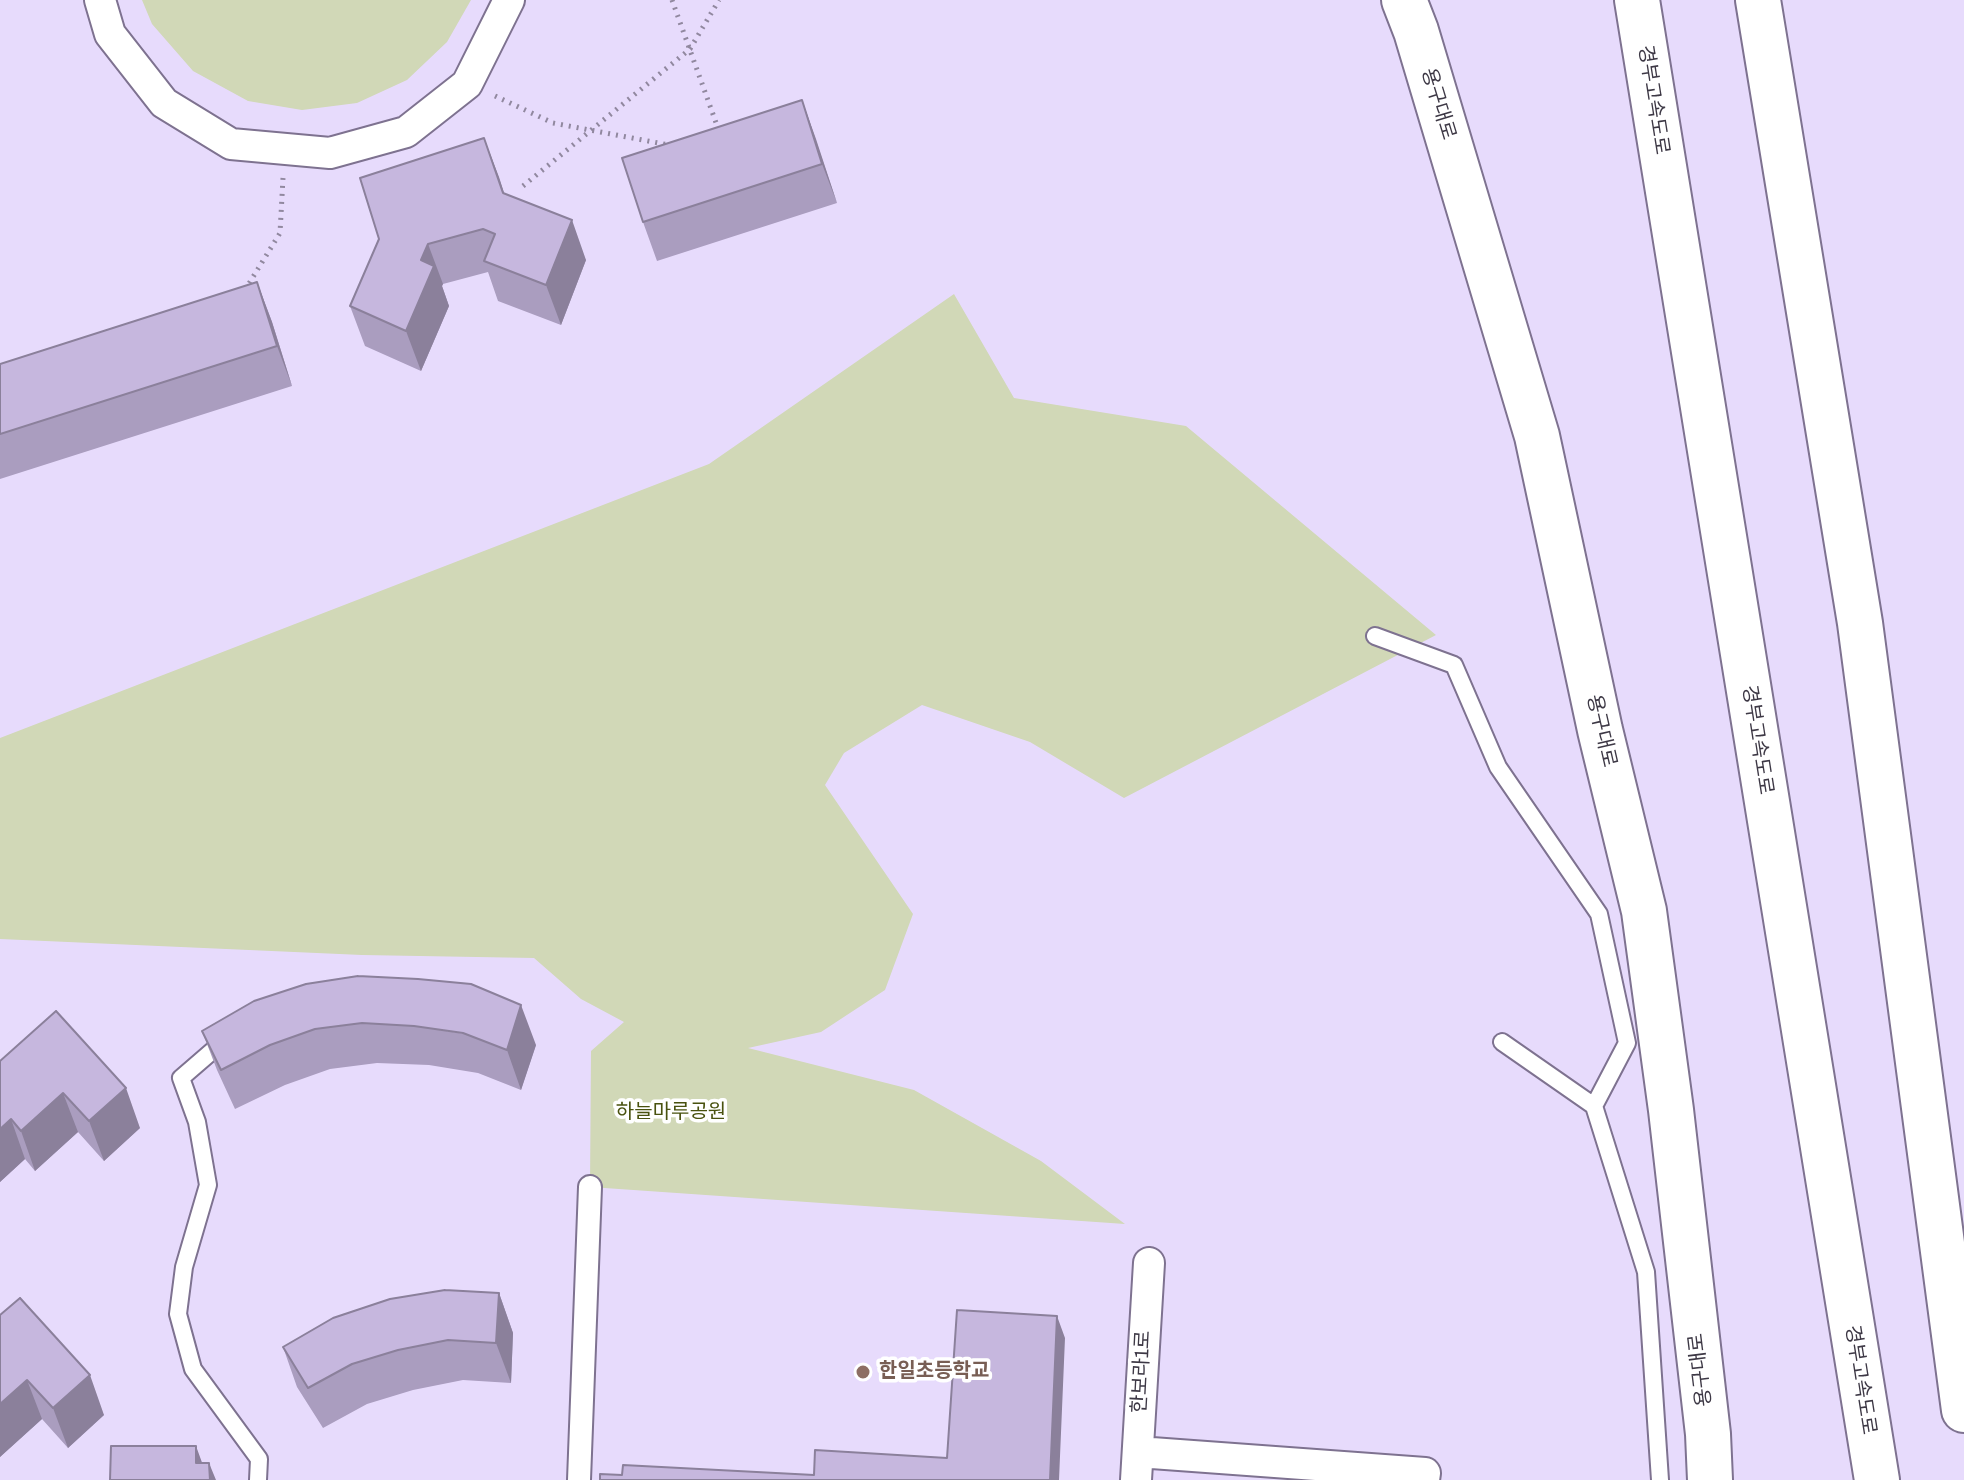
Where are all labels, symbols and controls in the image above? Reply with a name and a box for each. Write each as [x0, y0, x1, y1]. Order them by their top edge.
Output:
street label: 경부고속도로 [1633, 44, 1673, 156]
street label: 용구대로 [1416, 65, 1460, 143]
street label: 경부고속도로 [1737, 684, 1777, 796]
street label: 용구대로 [1581, 692, 1621, 770]
park label: 하늘마루공원 [616, 1101, 726, 1125]
street label: 경부고속도로 [1840, 1324, 1880, 1436]
street label: 한보라1로 [1128, 1330, 1156, 1414]
street label: 용구대로 [1685, 1332, 1717, 1408]
place label: 한일초등학교 [879, 1360, 989, 1384]
marker: 한일초등학교 [854, 1363, 872, 1381]

